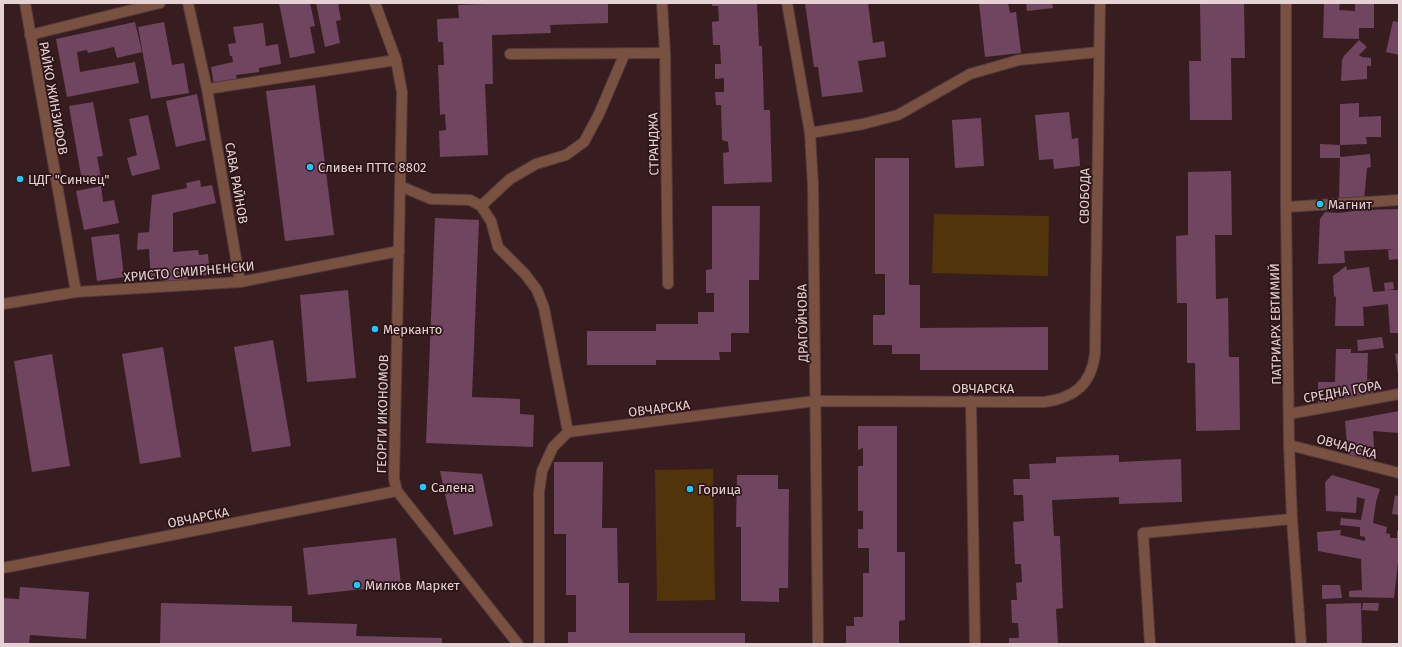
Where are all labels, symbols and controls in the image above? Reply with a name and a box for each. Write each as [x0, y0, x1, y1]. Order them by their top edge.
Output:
street label: РАЙКО ЖИНЗИФОВ [36, 40, 71, 156]
street label: СТРАНДЖА [645, 112, 662, 176]
street label: САВА РАЙНОВ [222, 141, 251, 225]
place label: Сливен ПТТС 8802 [318, 160, 426, 175]
marker: Сливен ПТТС 8802 [305, 162, 315, 172]
street label: СВОБОДА [1077, 167, 1092, 224]
place label: ЦДГ "Синчец" [28, 172, 109, 187]
marker: ЦДГ "Синчец" [15, 174, 25, 184]
place label: Магнит [1328, 197, 1372, 212]
marker: Магнит [1315, 199, 1325, 209]
street label: ХРИСТО СМИРНЕНСКИ [123, 258, 255, 285]
street label: ПАТРИАРХ ЕВТИМИЙ [1267, 263, 1284, 385]
street label: ДРАГОЙЧОВА [794, 283, 811, 363]
place label: Мерканто [383, 322, 442, 337]
marker: Мерканто [370, 324, 380, 334]
street label: ГЕОРГИ ИКОНОМОВ [374, 354, 391, 474]
street label: СРЕДНА ГОРА [1302, 377, 1383, 406]
street label: ОВЧАРСКА [952, 381, 1015, 396]
street label: ОВЧАРСКА [627, 397, 691, 420]
street label: ОВЧАРСКА [1315, 431, 1379, 462]
place label: Салена [431, 480, 475, 495]
marker: Салена [418, 482, 428, 492]
place label: Горица [698, 482, 741, 497]
marker: Горица [685, 484, 695, 494]
street label: ОВЧАРСКА [166, 504, 231, 531]
place label: Милков Маркет [365, 578, 460, 593]
marker: Милков Маркет [352, 580, 362, 590]

